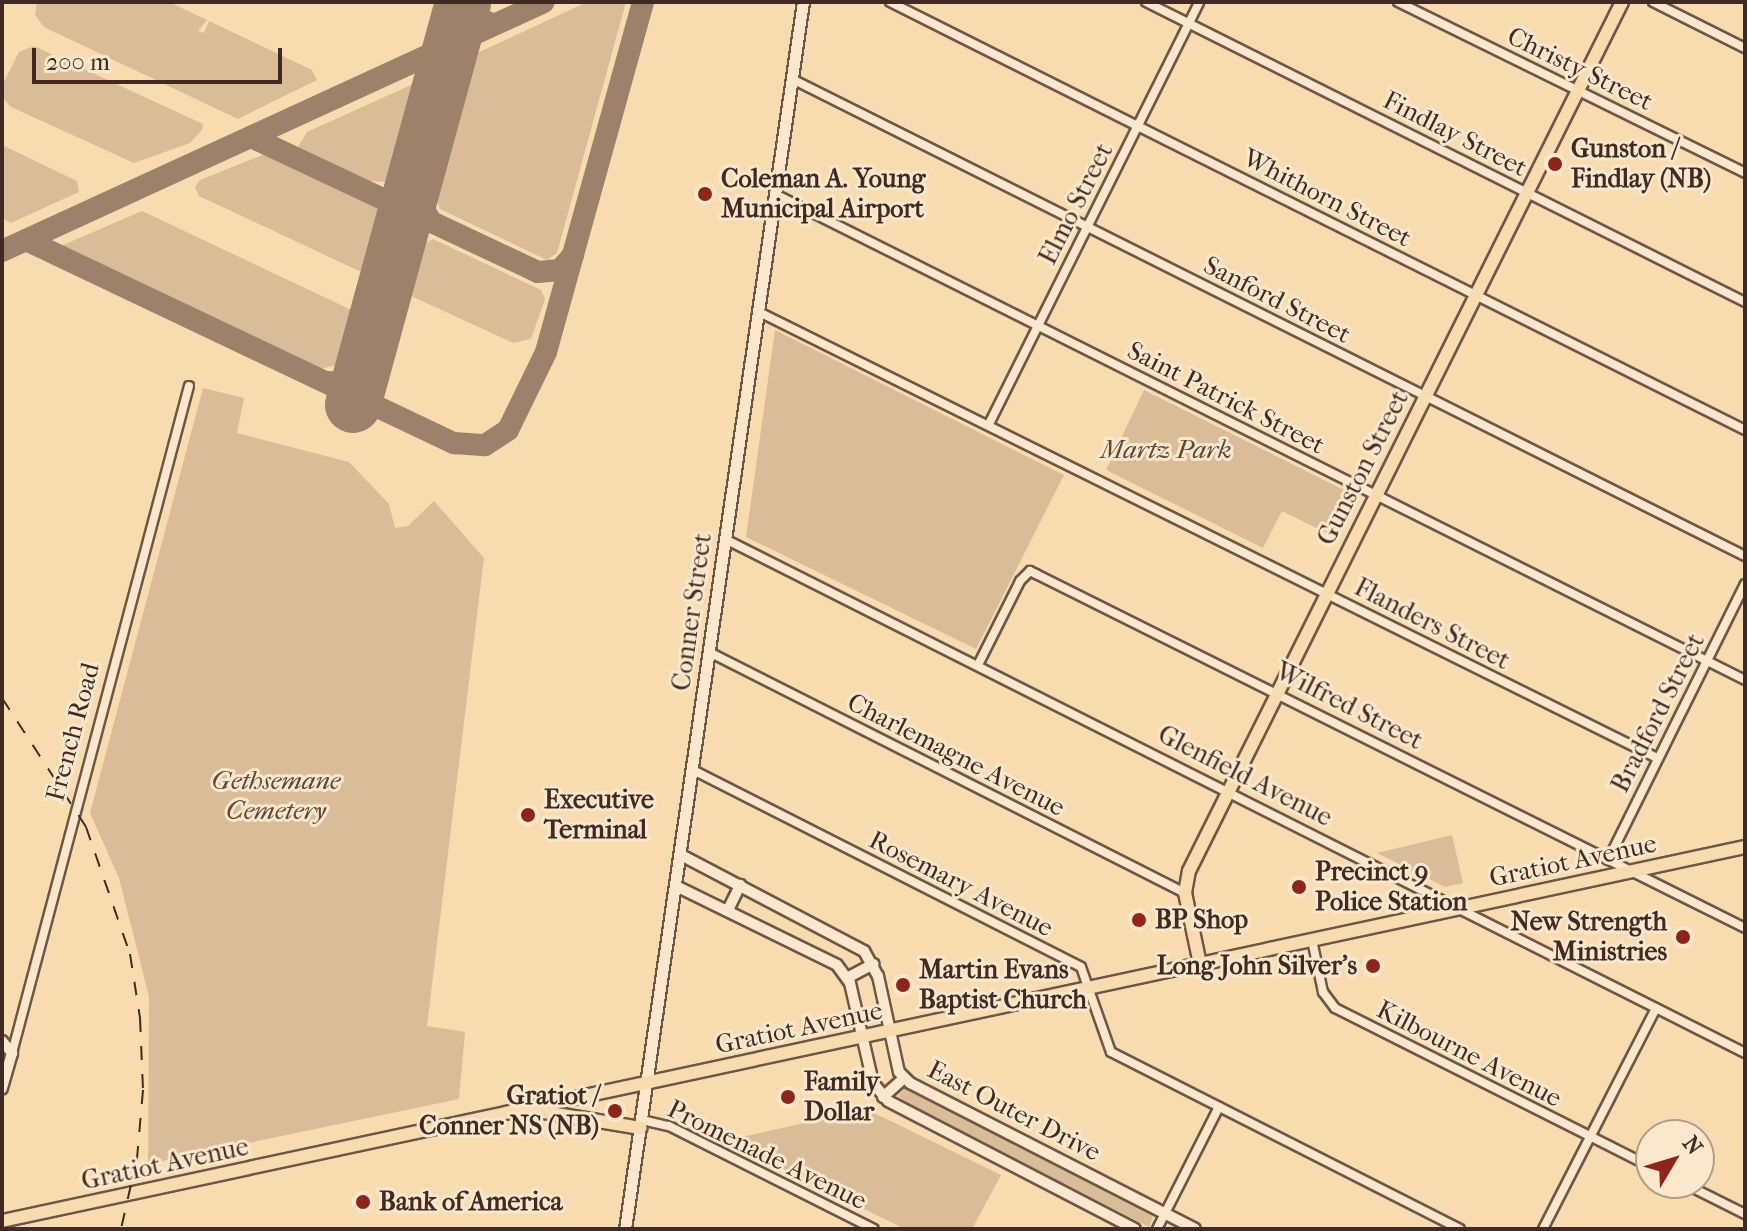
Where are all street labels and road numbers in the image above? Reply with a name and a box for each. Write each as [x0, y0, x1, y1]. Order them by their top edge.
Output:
street label: Christy Street [1502, 20, 1658, 118]
street label: Findlay Street [1378, 84, 1532, 184]
street label: Elmo Street [1032, 138, 1120, 270]
street label: Whithorn Street [1238, 142, 1416, 254]
street label: Sanford Street [1198, 250, 1356, 350]
street label: Saint Patrick Street [1122, 335, 1330, 461]
street label: Gunston Street [1311, 385, 1415, 551]
street label: Conner Street [666, 531, 718, 693]
street label: Flanders Street [1349, 571, 1515, 677]
street label: Bradford Street [1605, 628, 1711, 798]
street label: Wilfred Street [1270, 656, 1428, 756]
street label: French Road [40, 659, 106, 805]
street label: Charlemagne Avenue [842, 687, 1070, 823]
street label: Glenfield Avenue [1153, 719, 1337, 833]
street label: Rosemary Avenue [864, 824, 1058, 944]
street label: Gratiot Avenue [1487, 828, 1659, 894]
street label: Kilbourne Avenue [1371, 994, 1567, 1114]
street label: Gratiot Avenue [713, 995, 885, 1061]
street label: East Outer Drive [922, 1054, 1106, 1168]
street label: Promenade Avenue [662, 1093, 872, 1217]
street label: Gratiot Avenue [79, 1131, 251, 1197]

